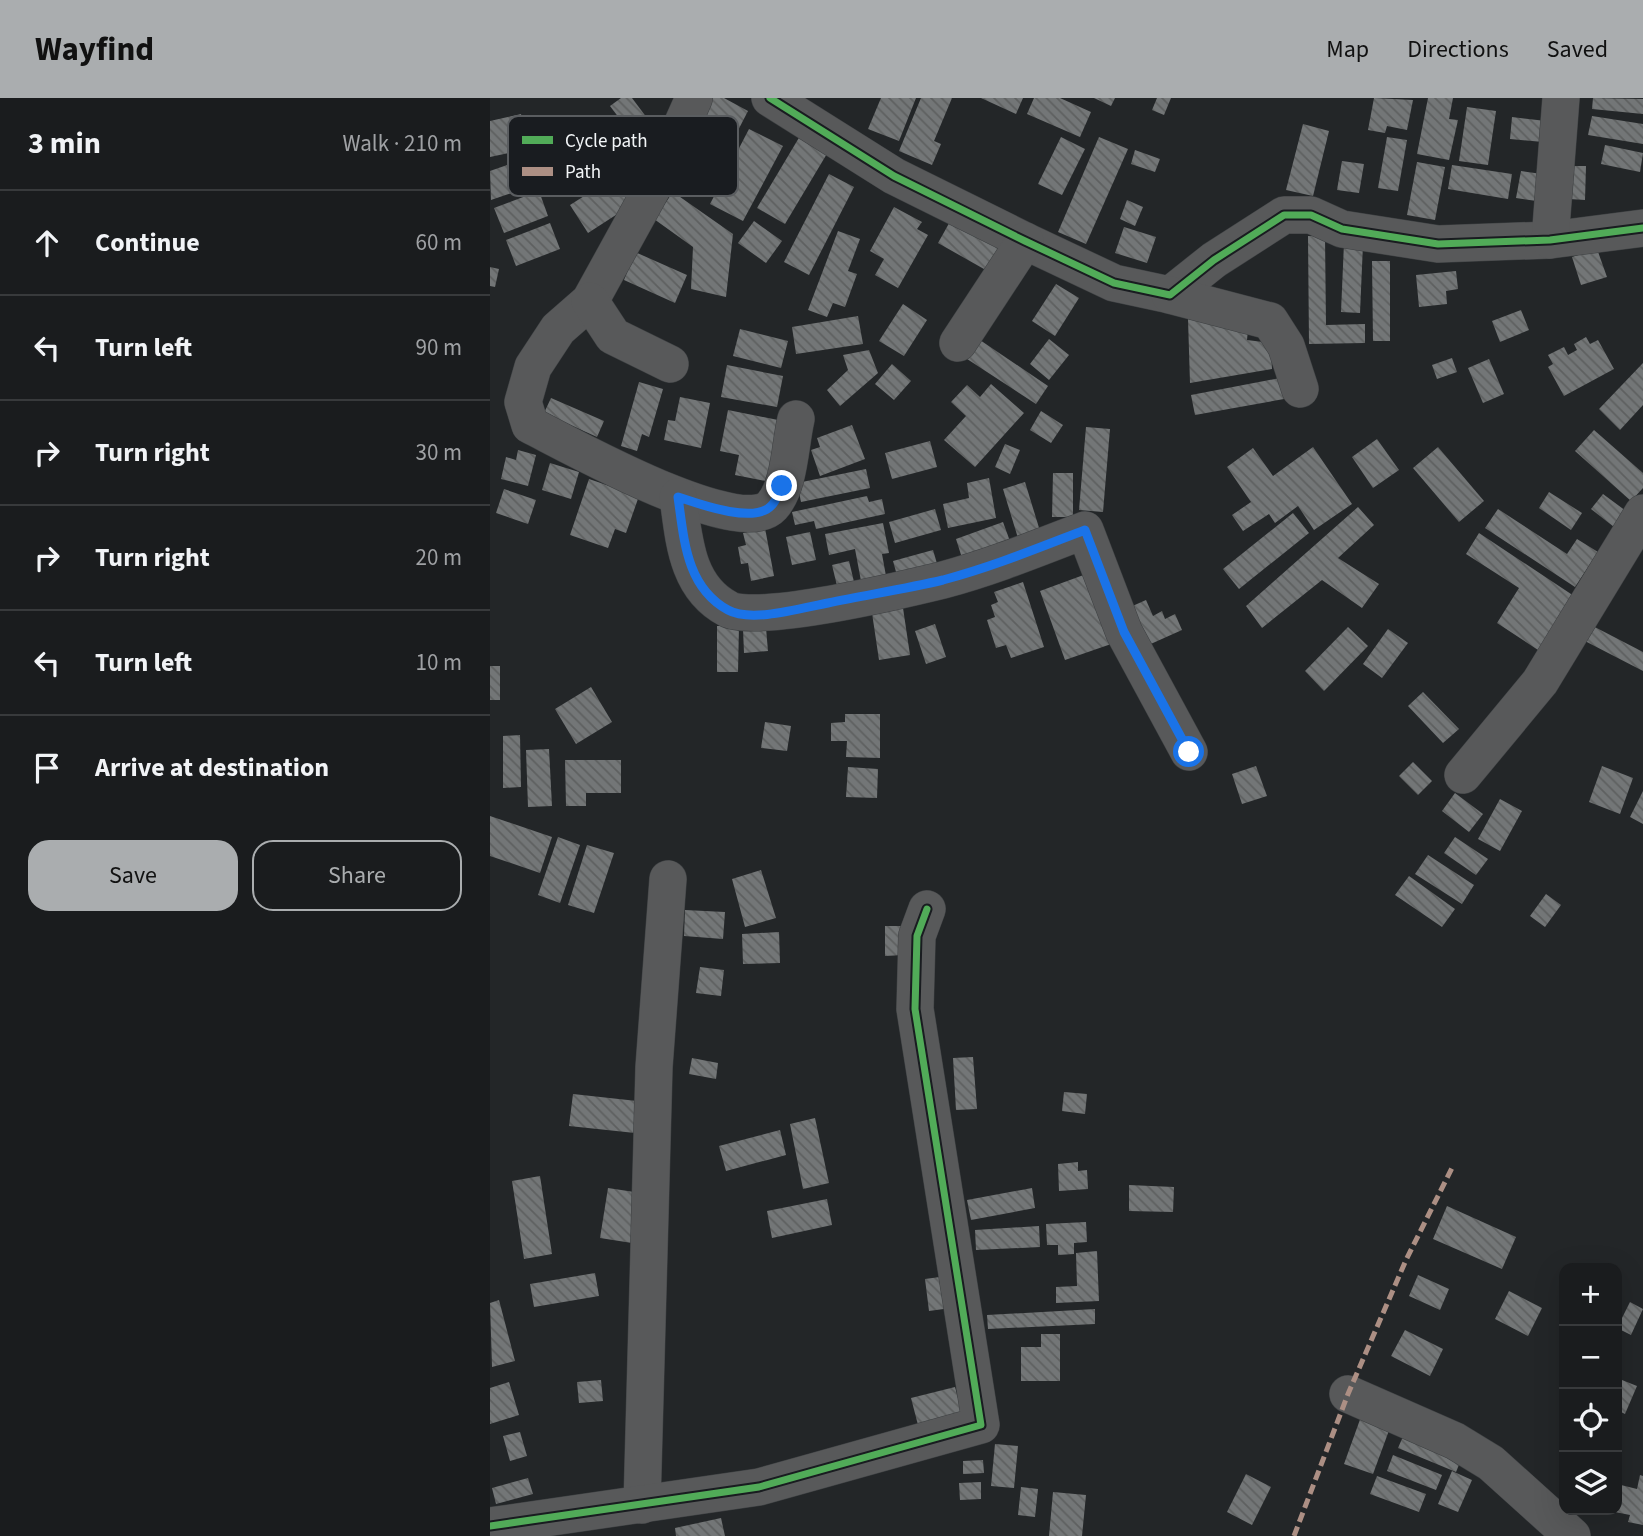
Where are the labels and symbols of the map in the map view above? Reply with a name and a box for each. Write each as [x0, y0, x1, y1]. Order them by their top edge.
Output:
legend [508, 116, 738, 196]
text: Cycle path [565, 128, 647, 155]
text: Path [565, 159, 601, 186]
route end [766, 470, 797, 501]
route start [1173, 736, 1204, 767]

